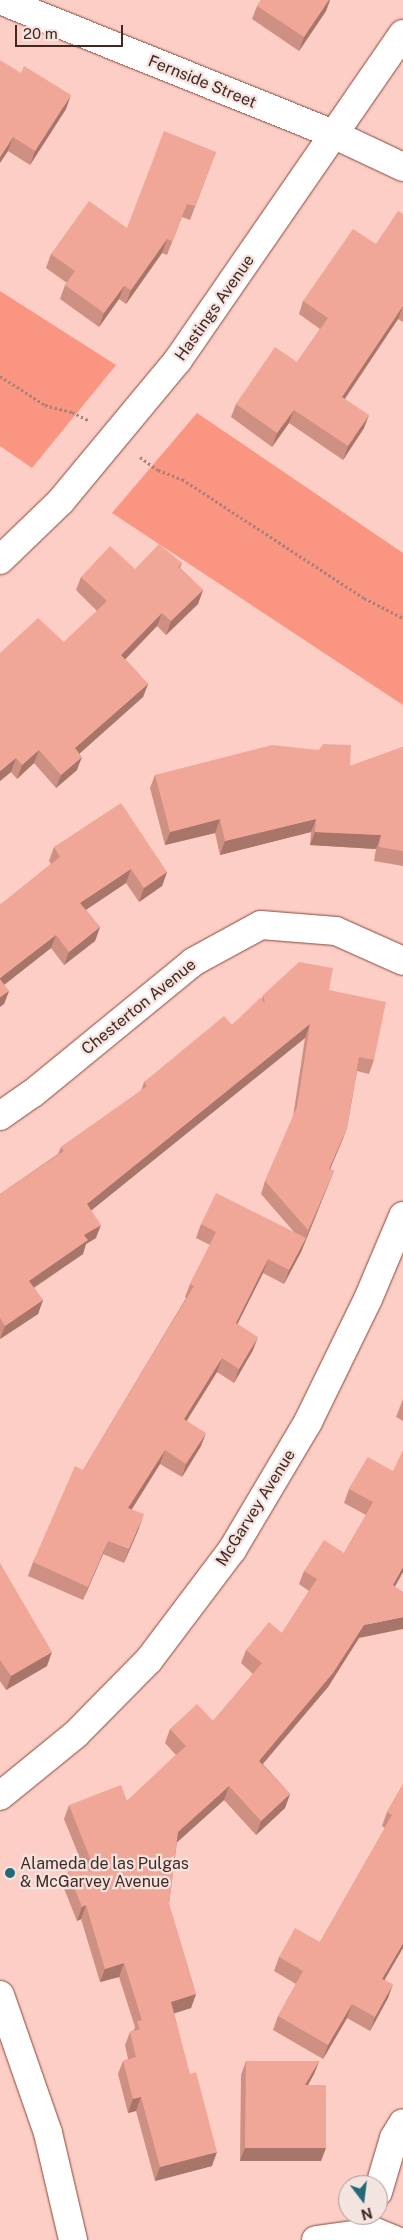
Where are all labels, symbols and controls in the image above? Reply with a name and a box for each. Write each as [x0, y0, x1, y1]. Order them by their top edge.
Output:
scale bar [18, 15, 125, 47]
text: 20 m [23, 25, 58, 42]
street label: Fernside Street [145, 52, 259, 112]
street label: Hastings Avenue [171, 251, 259, 365]
street label: Chesterton Avenue [78, 955, 200, 1059]
street label: McGarvey Avenue [212, 1446, 300, 1570]
place label: Alameda de las Pulgas & McGarvey Avenue [20, 1854, 189, 1892]
marker: Alameda de las Pulgas & McGarvey Avenue [4, 1867, 16, 1879]
north arrow [338, 2175, 388, 2225]
text: N [359, 2204, 374, 2223]

